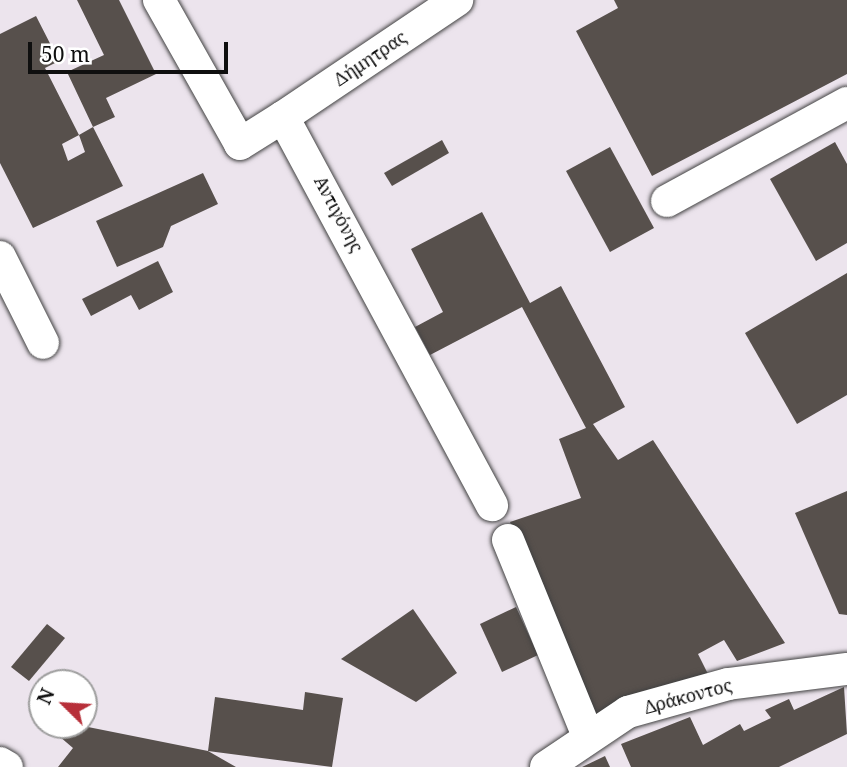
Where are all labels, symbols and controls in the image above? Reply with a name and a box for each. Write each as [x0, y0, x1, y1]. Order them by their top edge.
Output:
street label: Δήμητρας [330, 26, 410, 90]
scale bar [32, 28, 231, 72]
text: 50 m [41, 40, 90, 68]
street label: Αντιγόνης [310, 172, 368, 256]
north arrow [28, 669, 98, 739]
street label: Δράκοντος [642, 674, 734, 718]
text: N [31, 684, 61, 708]

